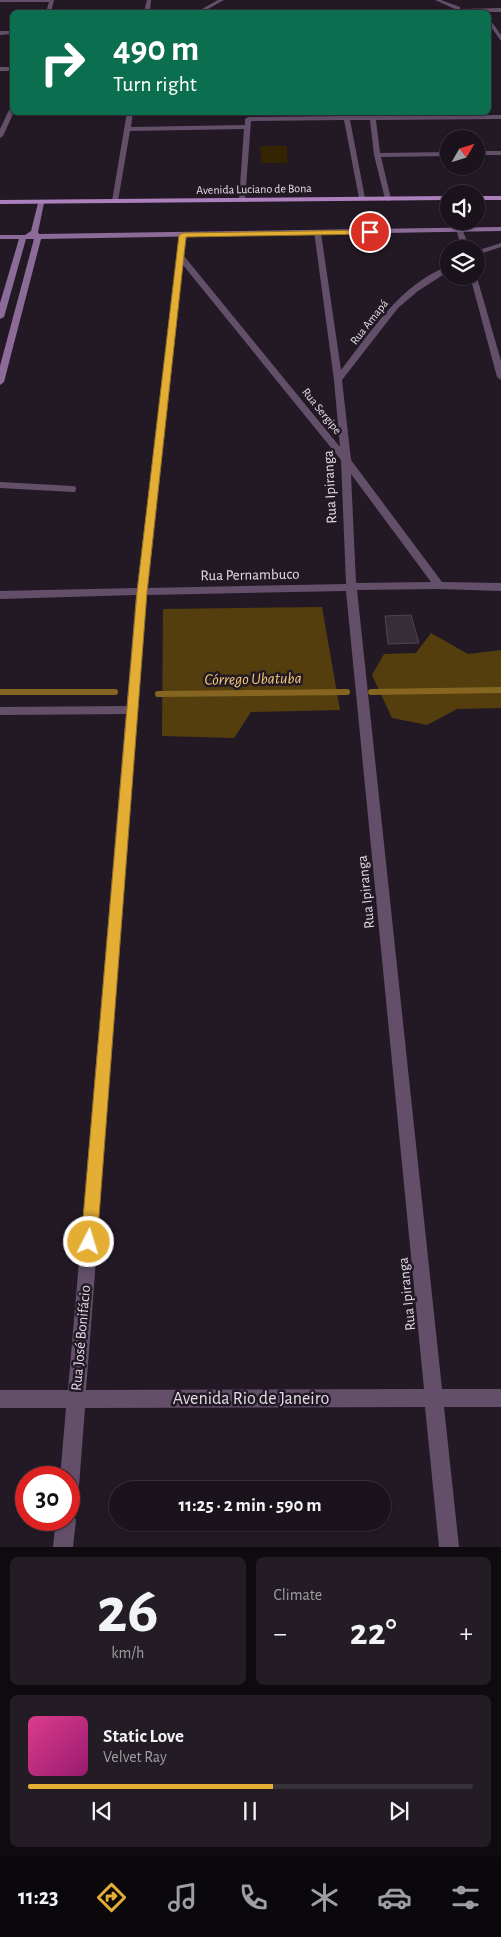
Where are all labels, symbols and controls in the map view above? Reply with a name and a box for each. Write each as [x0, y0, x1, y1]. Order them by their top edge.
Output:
icon: right [30, 30, 95, 95]
text: 490 m [113, 32, 199, 67]
text: Turn right [113, 73, 197, 95]
north arrow [440, 130, 485, 175]
map controls [440, 130, 485, 285]
street label: Avenida Luciano de Bona [196, 182, 312, 196]
button: sound [440, 185, 485, 230]
pin [349, 211, 391, 253]
icon: arrive [356, 218, 384, 246]
button: layers [440, 240, 485, 285]
street label: Rua Amapá [348, 297, 391, 347]
street label: Rua Sergipe [300, 386, 344, 436]
street label: Rua Ipiranga [321, 450, 339, 524]
street label: Rua Pernambuco [200, 567, 300, 583]
water label: Córrego Ubatuba [204, 670, 302, 688]
street label: Rua Ipiranga [355, 855, 377, 929]
position arrow [62, 1215, 114, 1267]
street label: Rua Ipiranga [396, 1257, 418, 1331]
street label: Rua José Bonifácio [69, 1284, 93, 1392]
street label: Avenida Rio de Janeiro [173, 1390, 329, 1408]
speed limit sign: 30 [15, 1466, 80, 1531]
text: 11:25 · 2 min · 590 m [178, 1496, 322, 1515]
text: 26 [97, 1579, 159, 1644]
text: Climate [274, 1587, 322, 1603]
text: 22° [350, 1614, 397, 1652]
text: − [274, 1620, 287, 1648]
text: + [460, 1620, 473, 1648]
text: km/h [111, 1645, 144, 1661]
text: Static Love [103, 1727, 184, 1746]
text: Velvet Ray [103, 1749, 167, 1765]
icon: previous [88, 1797, 116, 1825]
icon: pause [236, 1797, 264, 1825]
icon: next [385, 1797, 413, 1825]
icon: directions [94, 1880, 129, 1915]
icon: music [165, 1880, 200, 1915]
icon: phone [236, 1880, 271, 1915]
icon: climate [307, 1880, 342, 1915]
icon: car [377, 1880, 412, 1915]
icon: filters [448, 1880, 483, 1915]
text: 11:23 [18, 1886, 59, 1908]

